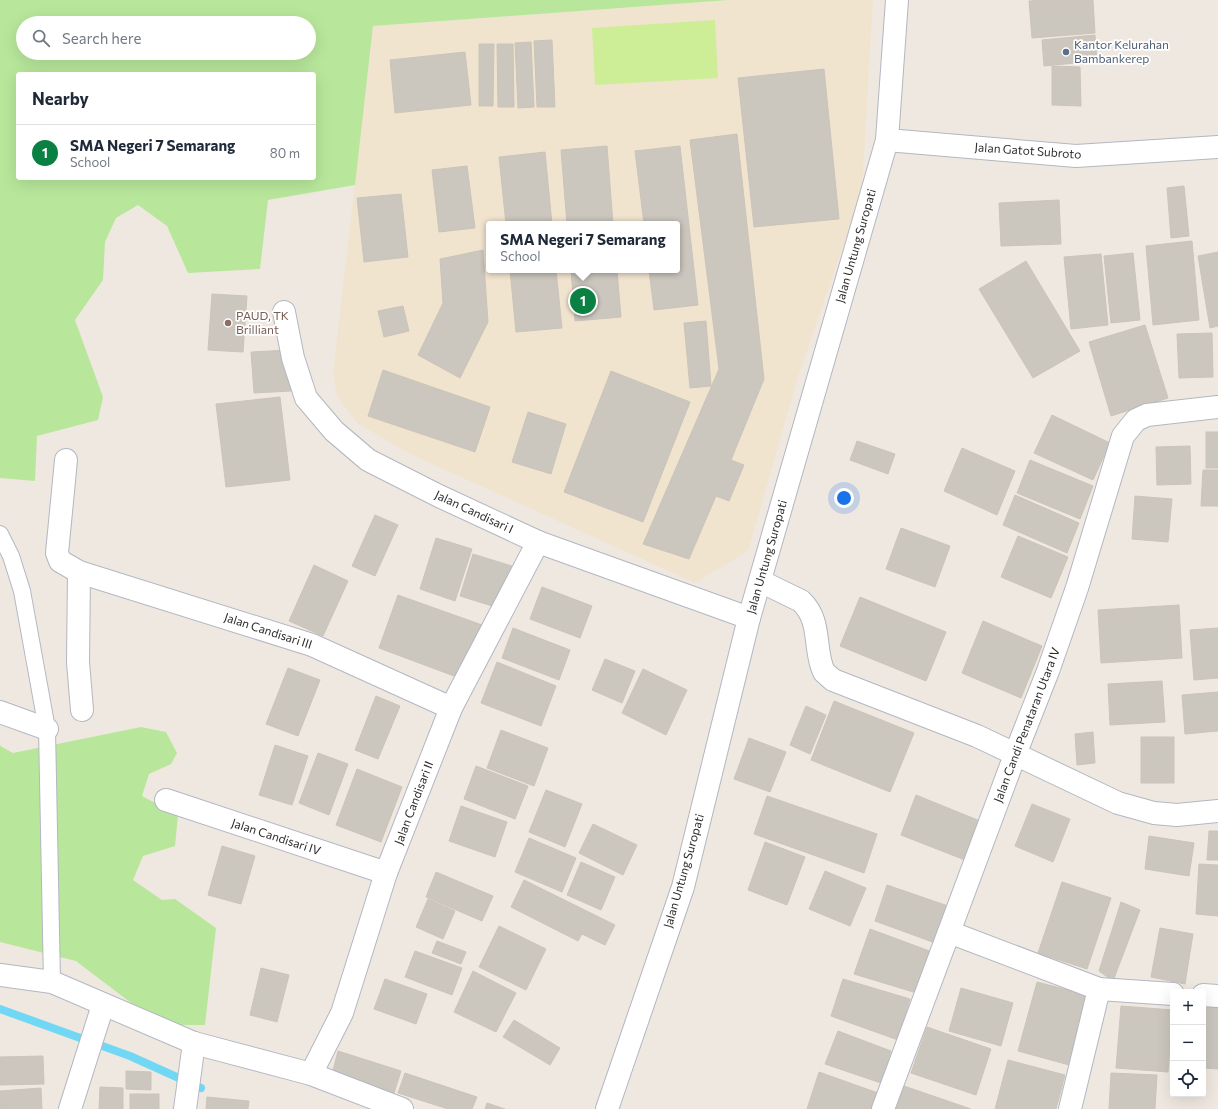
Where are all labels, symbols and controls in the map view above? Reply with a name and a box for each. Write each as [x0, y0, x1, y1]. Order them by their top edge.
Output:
search box [16, 16, 316, 60]
icon: search [30, 27, 52, 49]
text: Search here [62, 29, 141, 47]
place label: Kantor Kelurahan Bambankerep [1074, 37, 1169, 65]
marker: Kantor Kelurahan Bambankerep [1061, 47, 1071, 57]
text: Nearby [32, 88, 89, 109]
text: SMA Negeri 7 Semarang [70, 136, 235, 154]
street label: Jalan Gatot Subroto [974, 139, 1082, 162]
text: 1 [42, 145, 48, 161]
text: 80 m [270, 145, 300, 161]
text: School [70, 154, 110, 170]
street label: Jalan Untung Suropati [832, 187, 879, 305]
popup [486, 221, 680, 273]
text: SMA Negeri 7 Semarang [500, 230, 666, 248]
text: School [500, 248, 541, 264]
pin: 1 [570, 286, 596, 316]
place label: PAUD, TK Brilliant [236, 308, 289, 336]
marker: PAUD, TK Brilliant [223, 318, 233, 328]
street label: Jalan Candisari I [433, 487, 516, 536]
your location [834, 488, 854, 508]
street label: Jalan Untung Suropati [743, 498, 790, 616]
street label: Jalan Candisari III [222, 609, 314, 652]
street label: Jalan Candi Penataran Utara IV [990, 645, 1063, 804]
street label: Jalan Candisari II [391, 759, 436, 847]
street label: Jalan Untung Suropati [660, 812, 707, 930]
street label: Jalan Candisari IV [230, 815, 323, 858]
map controls [1170, 989, 1206, 1097]
button: + [1170, 989, 1206, 1025]
button: − [1170, 1025, 1206, 1061]
button: locate [1170, 1061, 1206, 1097]

